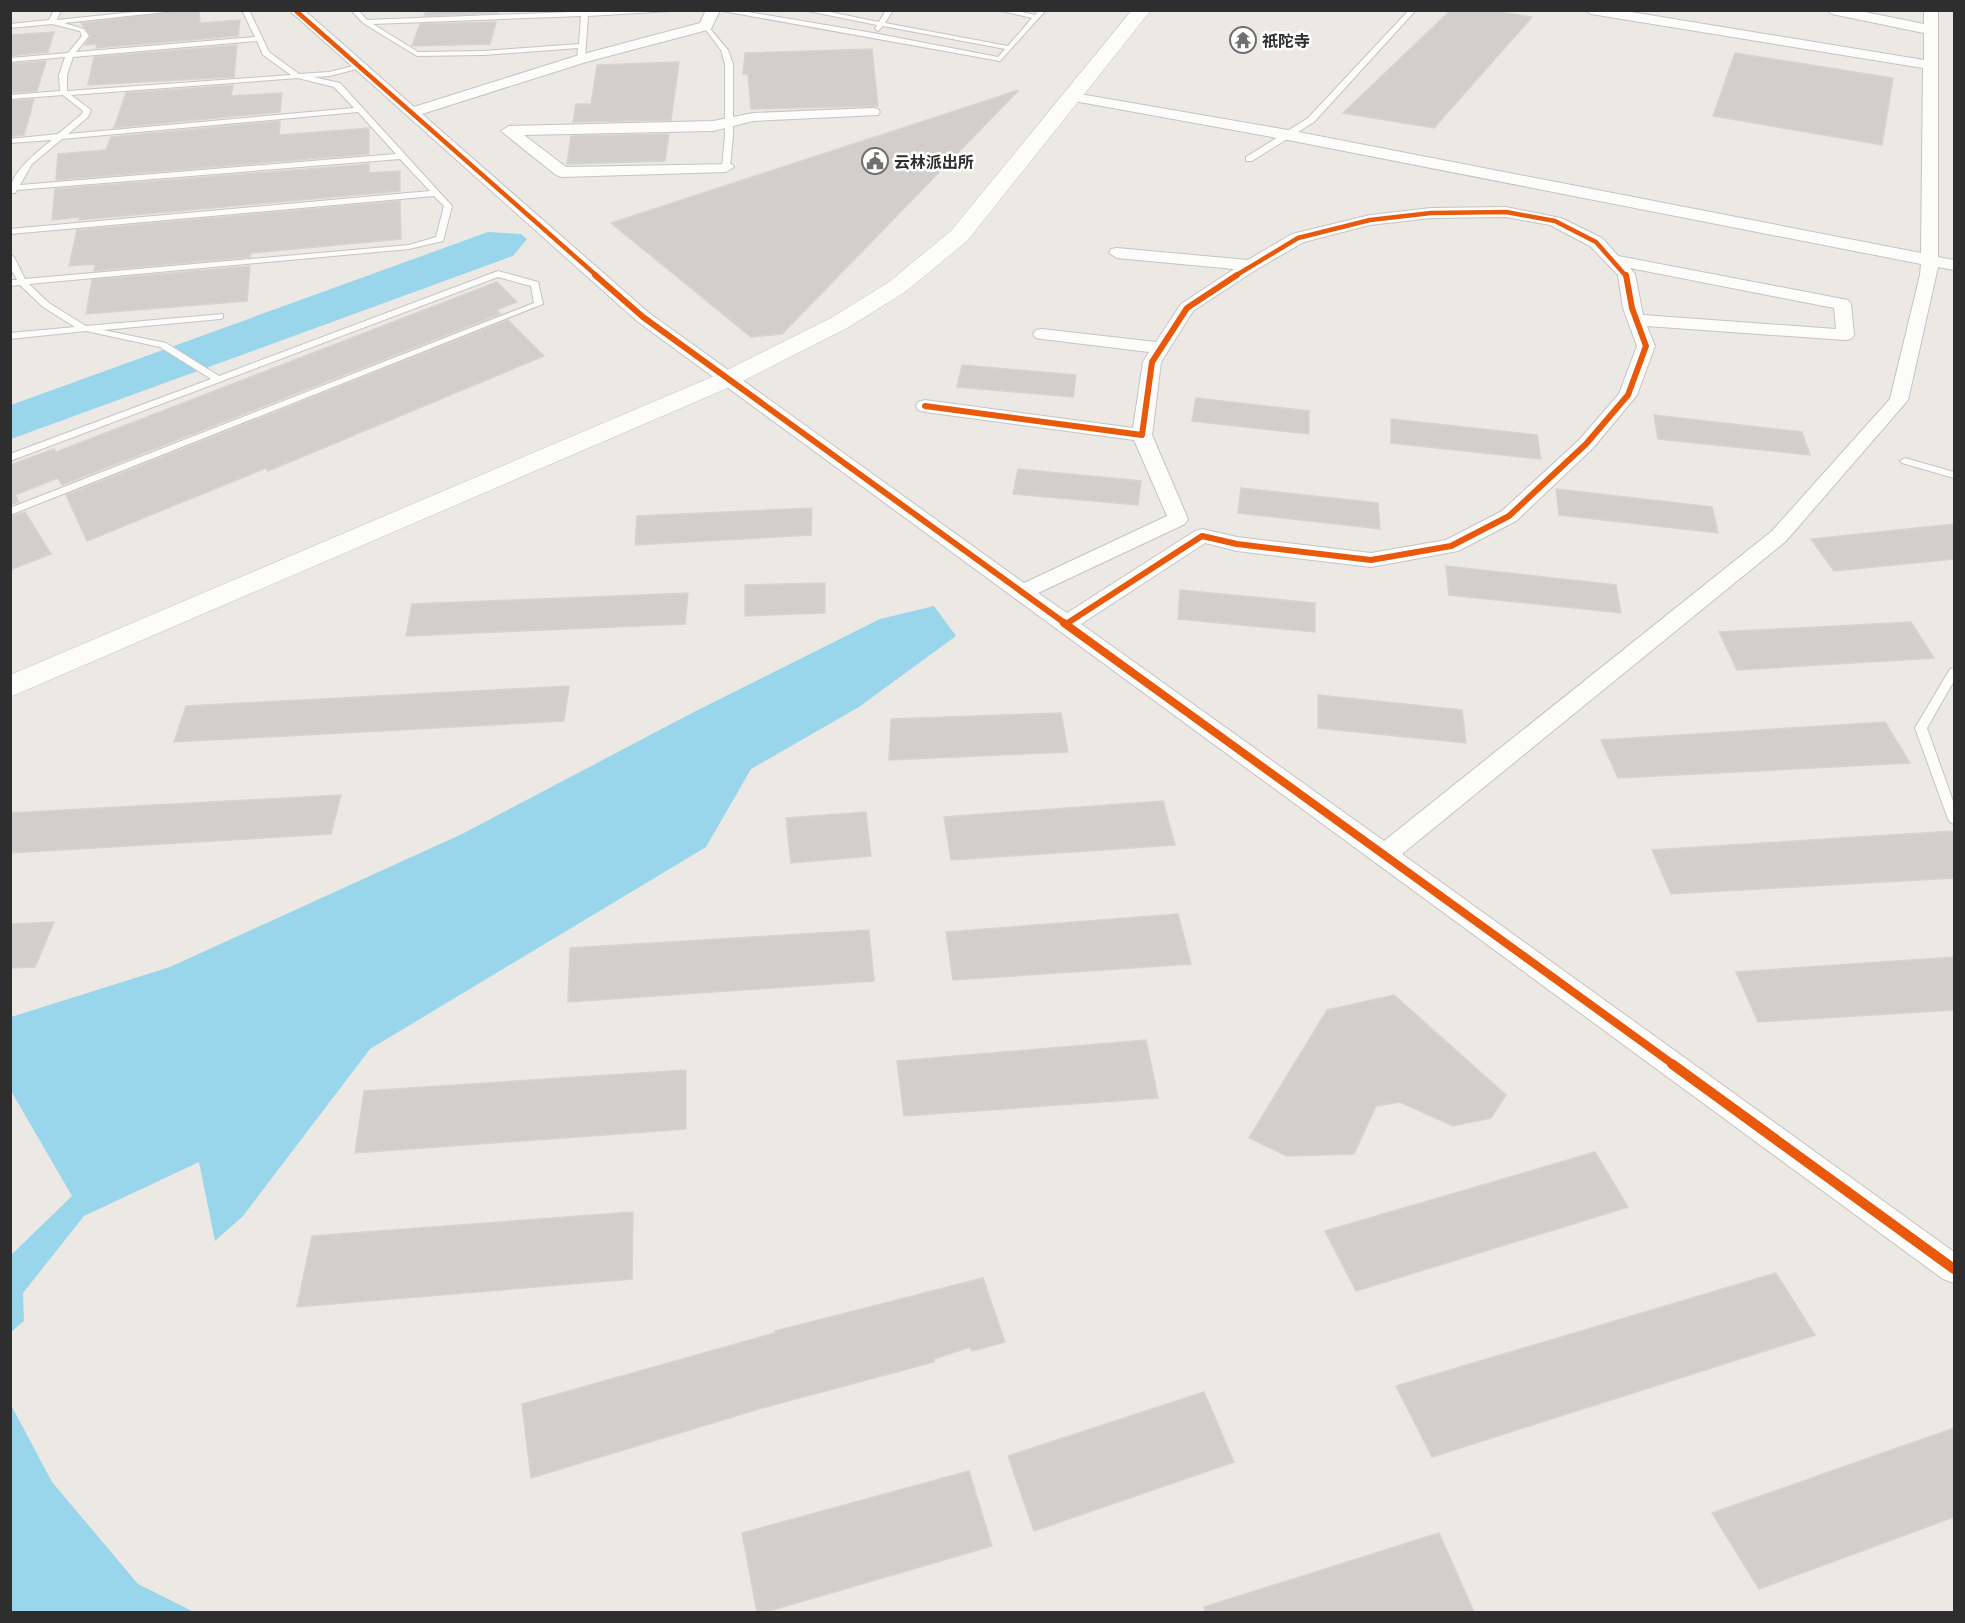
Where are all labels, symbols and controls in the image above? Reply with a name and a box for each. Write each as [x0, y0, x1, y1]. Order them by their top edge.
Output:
temple icon: 祇陀寺 [1228, 25, 1258, 55]
place label: 祇陀寺 [1262, 31, 1310, 50]
public building icon: 云林派出所 [860, 146, 890, 176]
place label: 云林派出所 [894, 152, 974, 171]

